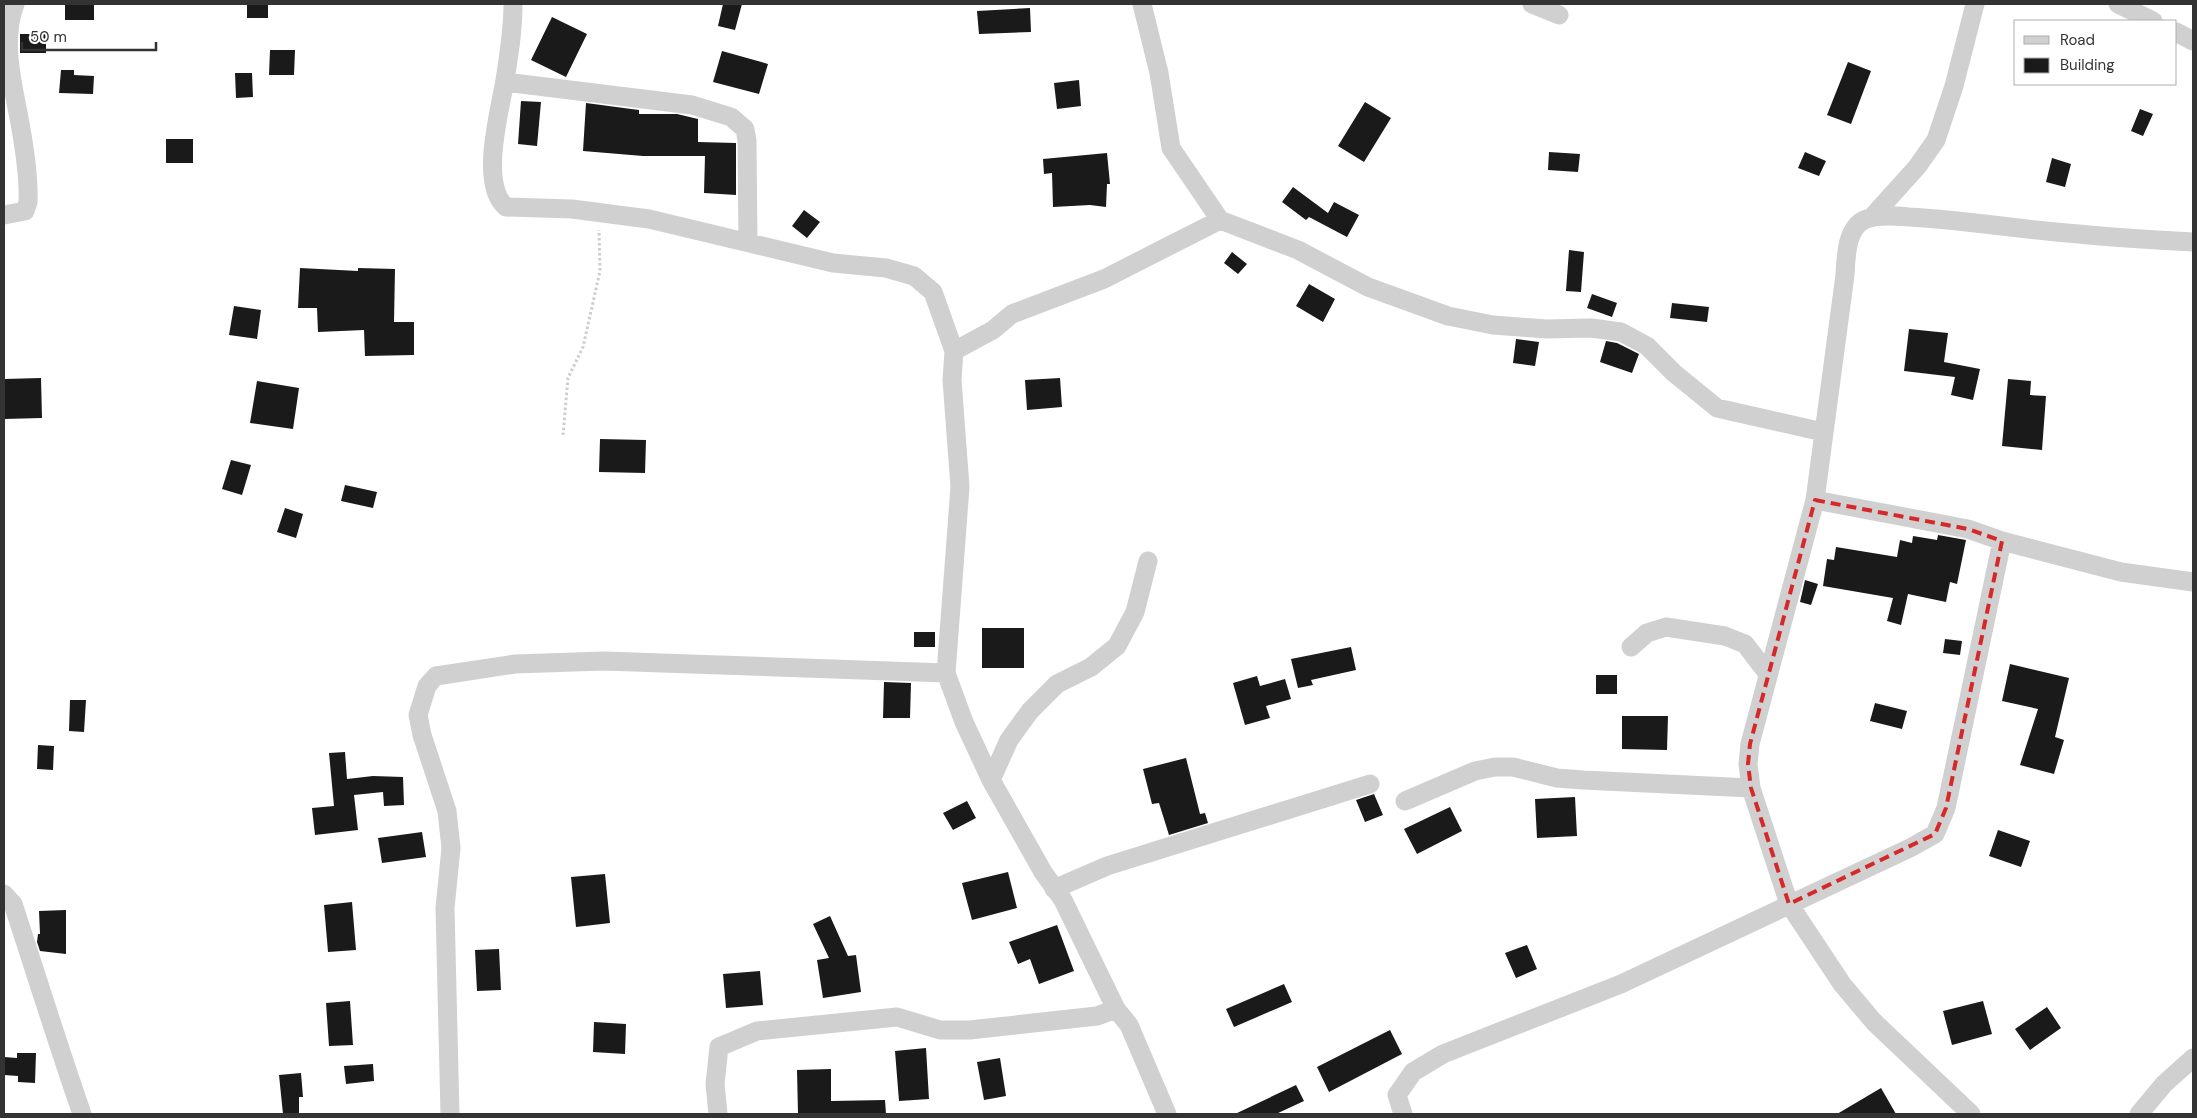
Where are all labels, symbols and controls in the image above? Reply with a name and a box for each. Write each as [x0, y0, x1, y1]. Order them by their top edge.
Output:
scale bar [22, 20, 156, 52]
legend [2014, 20, 2177, 85]
text: 50 m [30, 27, 67, 47]
text: Road [2060, 30, 2095, 50]
text: Building [2060, 55, 2115, 75]

